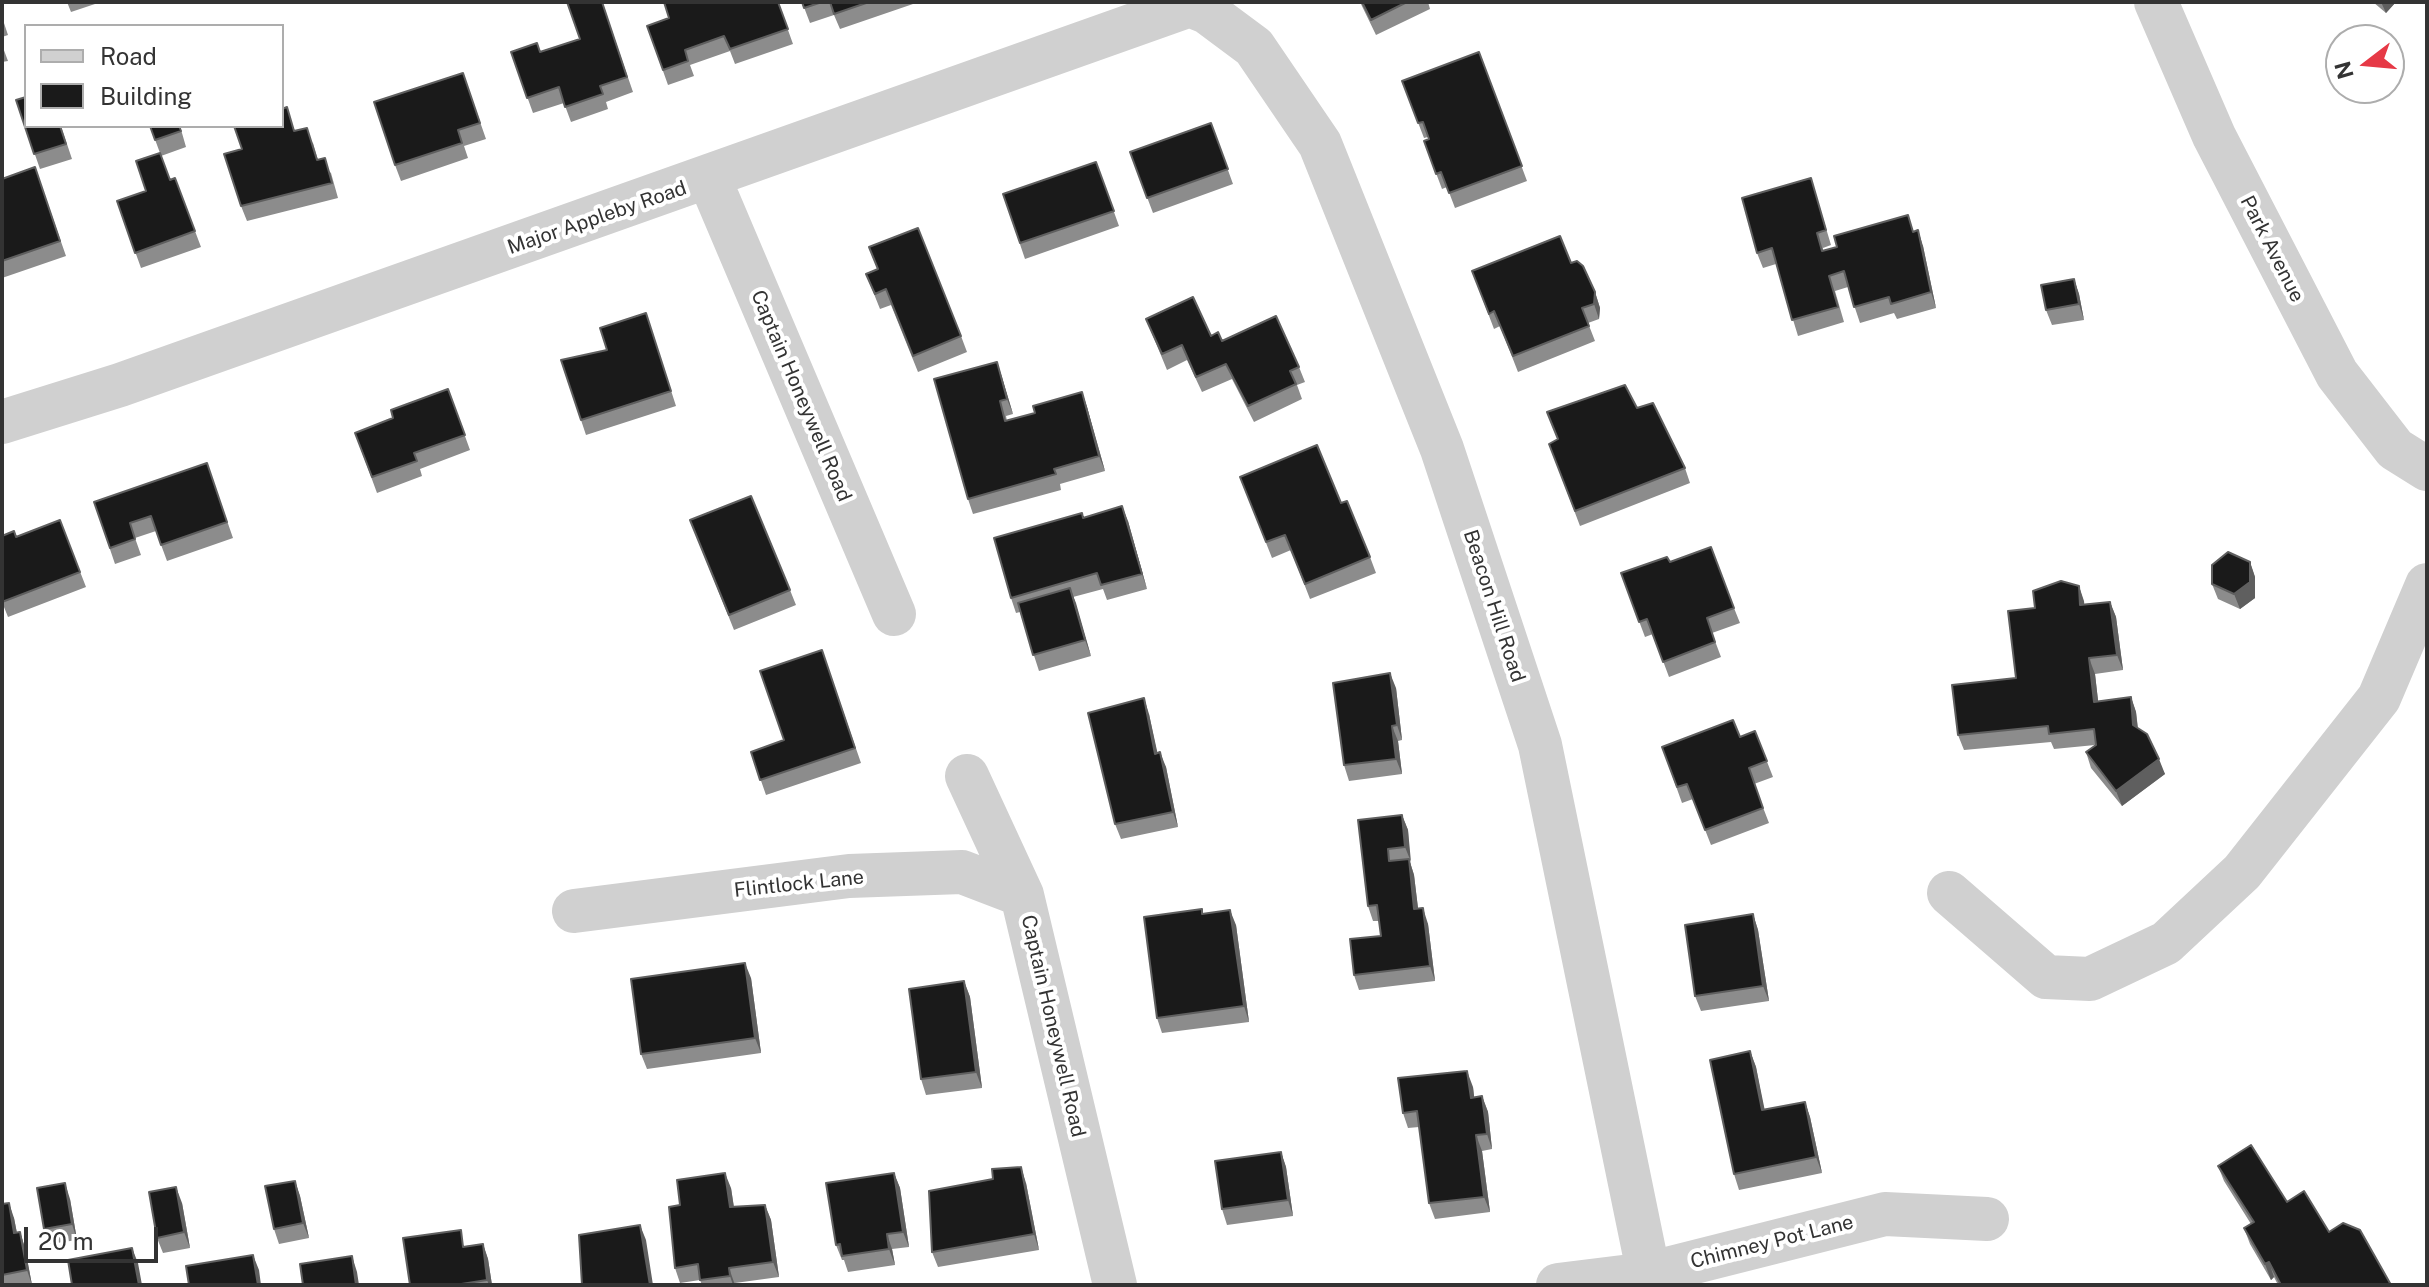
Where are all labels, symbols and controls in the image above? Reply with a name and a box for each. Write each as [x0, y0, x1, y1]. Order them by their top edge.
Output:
legend [24, 24, 284, 128]
north arrow [2325, 24, 2405, 104]
text: Road [100, 42, 157, 70]
text: N [2329, 58, 2359, 82]
text: Building [100, 82, 192, 110]
street label: Major Appleby Road [504, 176, 690, 260]
street label: Park Avenue [2235, 192, 2309, 306]
street label: Captain Honeywell Road [746, 287, 856, 505]
street label: Beacon Hill Road [1458, 527, 1530, 685]
street label: Flintlock Lane [733, 865, 865, 903]
street label: Captain Honeywell Road [1016, 913, 1090, 1139]
street label: Chimney Pot Lane [1688, 1210, 1856, 1274]
scale bar [28, 1211, 162, 1261]
text: 20 m [38, 1227, 94, 1255]

